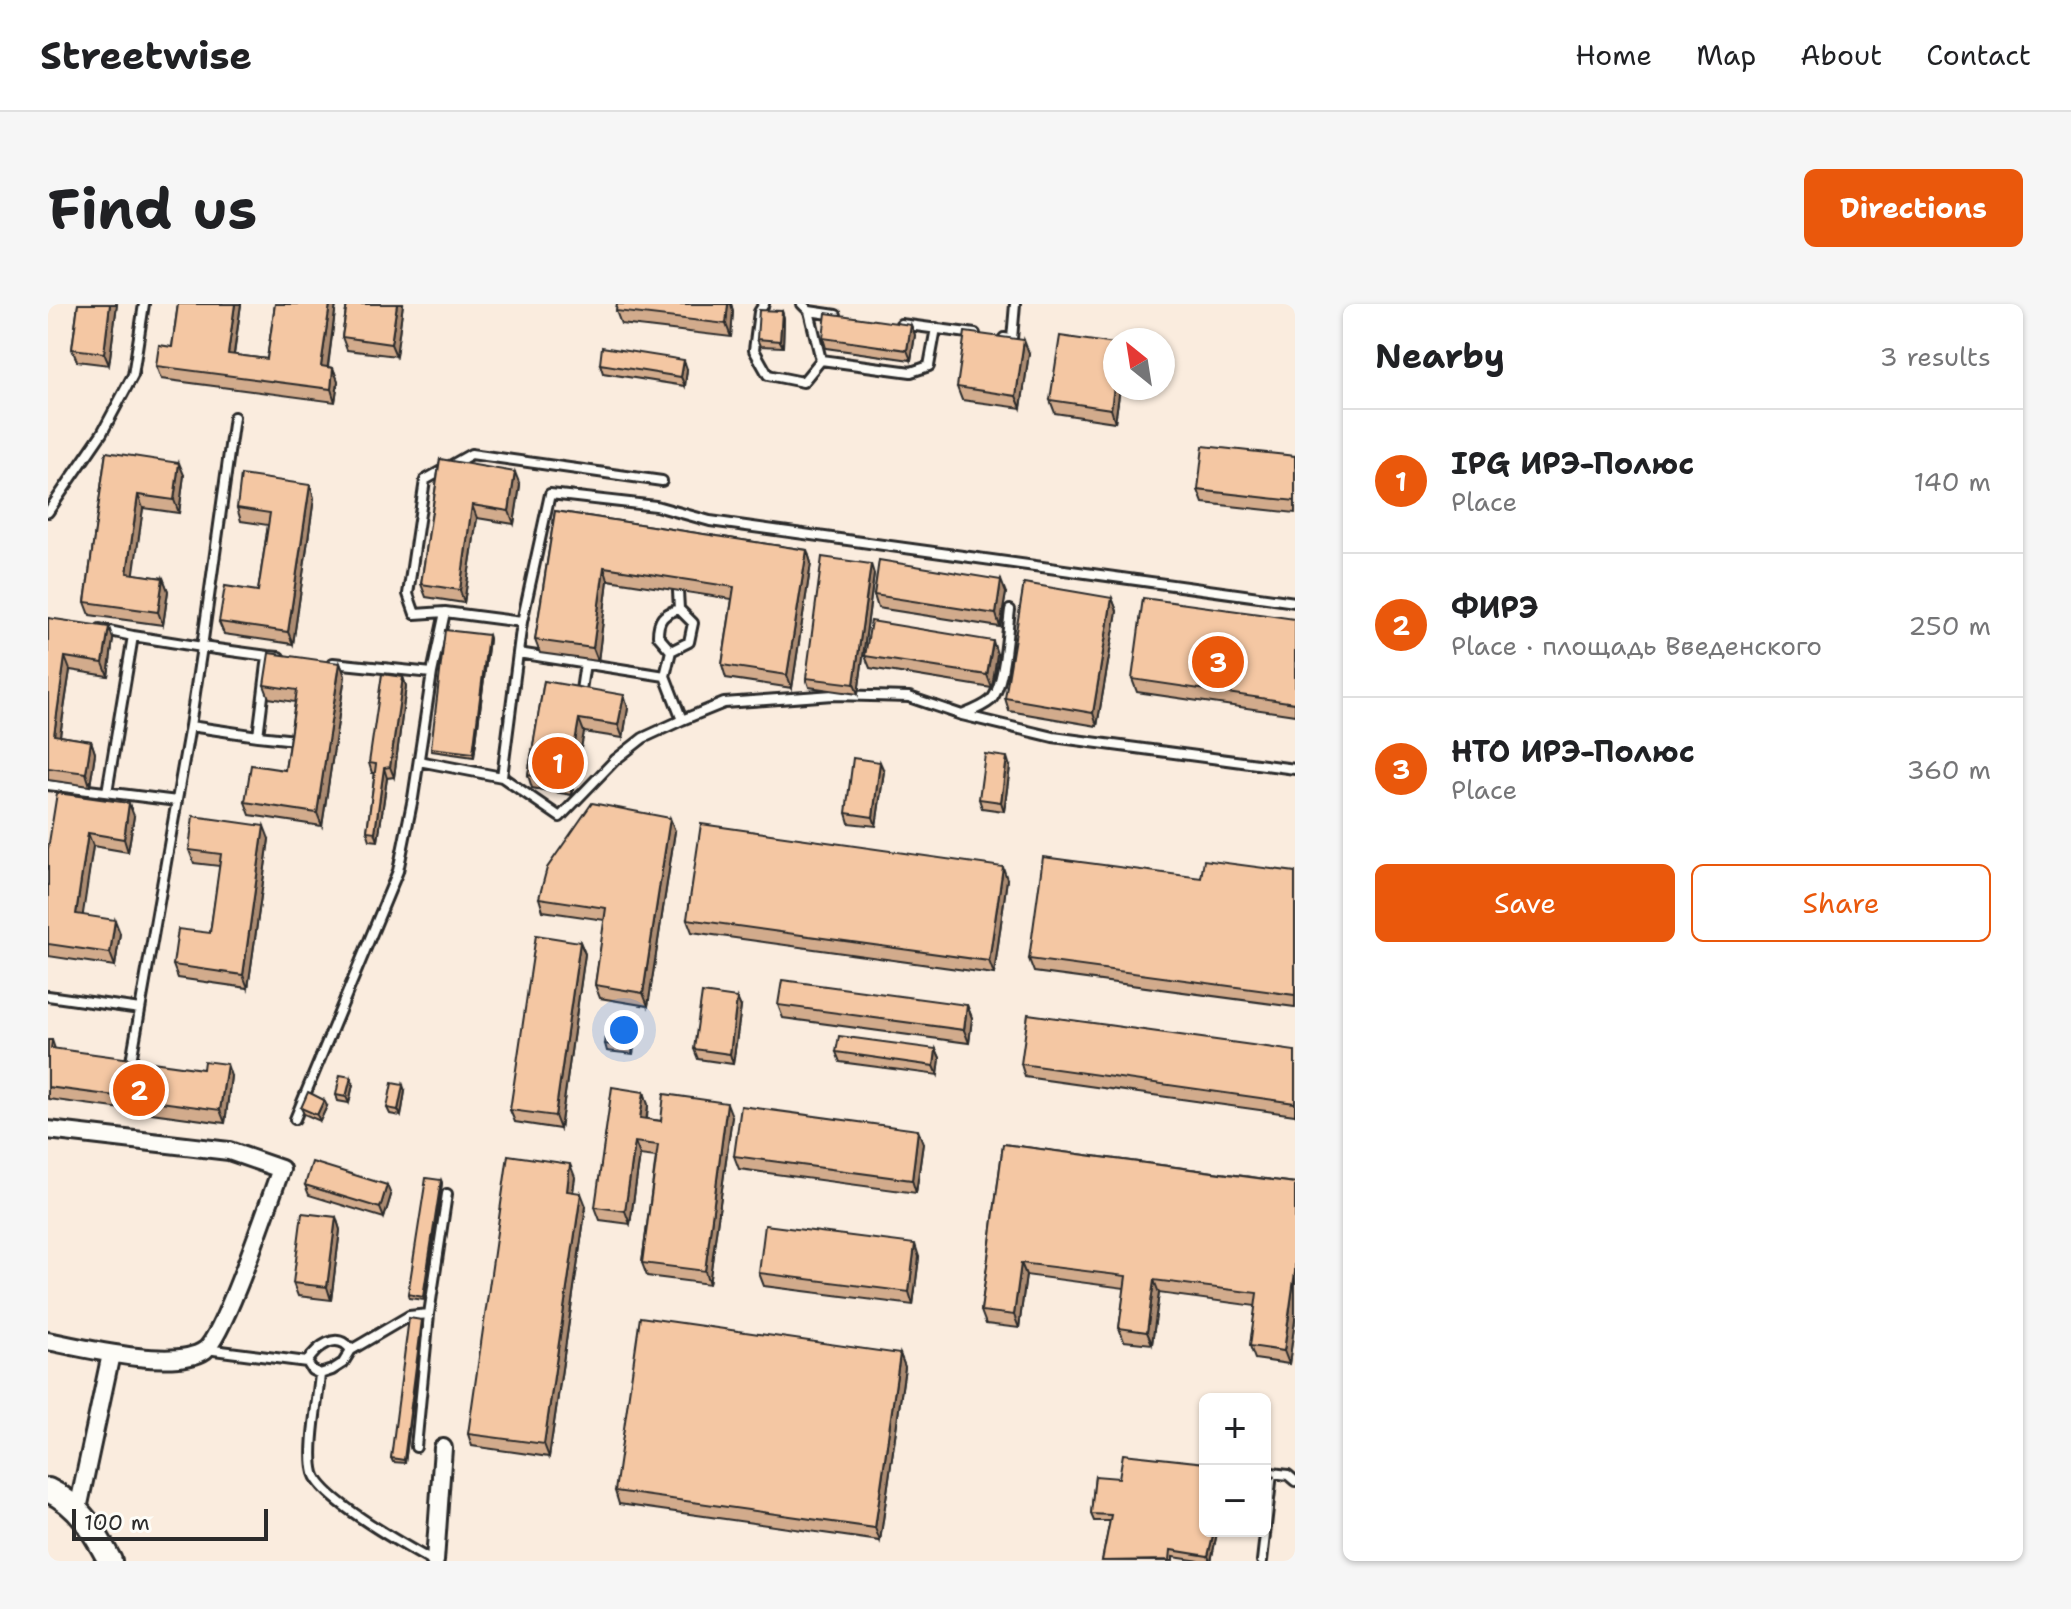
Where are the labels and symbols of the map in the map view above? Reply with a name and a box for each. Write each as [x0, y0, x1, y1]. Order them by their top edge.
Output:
north arrow [1103, 328, 1175, 400]
pin: 3 [1192, 632, 1244, 692]
pin: 1 [532, 733, 584, 793]
your location [604, 1010, 644, 1050]
pin: 2 [113, 1060, 165, 1120]
scale bar [72, 1505, 268, 1541]

